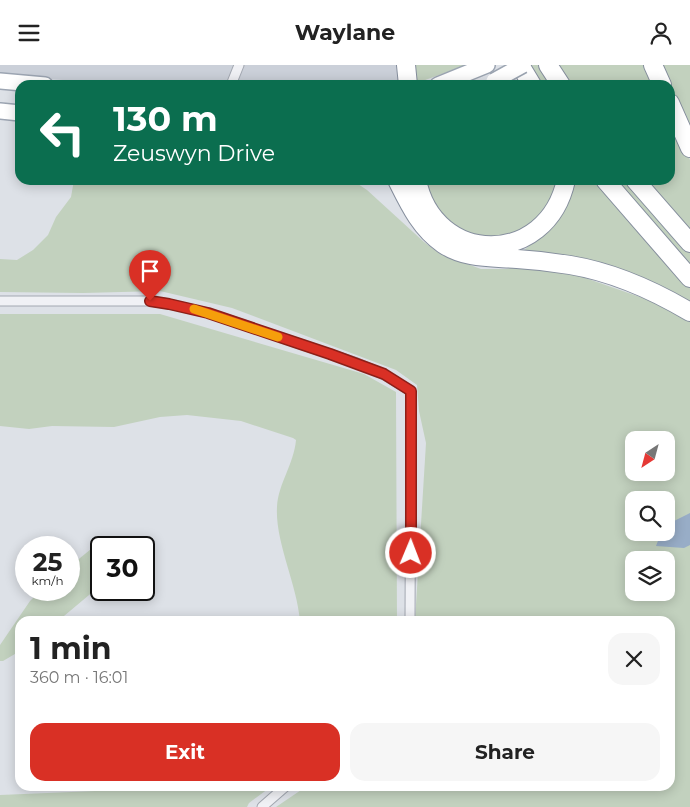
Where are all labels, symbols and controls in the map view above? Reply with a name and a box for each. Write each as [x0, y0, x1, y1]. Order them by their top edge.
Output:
icon: menu [15, 19, 43, 47]
text: Waylane [295, 19, 395, 46]
icon: person [647, 19, 675, 47]
text: 130 m [113, 97, 218, 140]
icon: left [30, 100, 95, 165]
text: Zeuswyn Drive [113, 140, 275, 167]
pin [129, 250, 171, 301]
icon: arrive [136, 257, 164, 285]
north arrow [625, 431, 675, 481]
map controls [625, 431, 675, 601]
button: search [625, 491, 675, 541]
position arrow [384, 526, 436, 578]
speed limit sign: 30 [90, 536, 155, 601]
text: 25 [33, 547, 62, 577]
button: layers [625, 551, 675, 601]
text: km/h [31, 573, 64, 588]
text: 1 min [30, 630, 111, 667]
button: close [608, 633, 660, 685]
text: 360 m · 16:01 [30, 668, 128, 687]
button: Exit [30, 723, 340, 781]
button: Share [350, 723, 660, 781]

